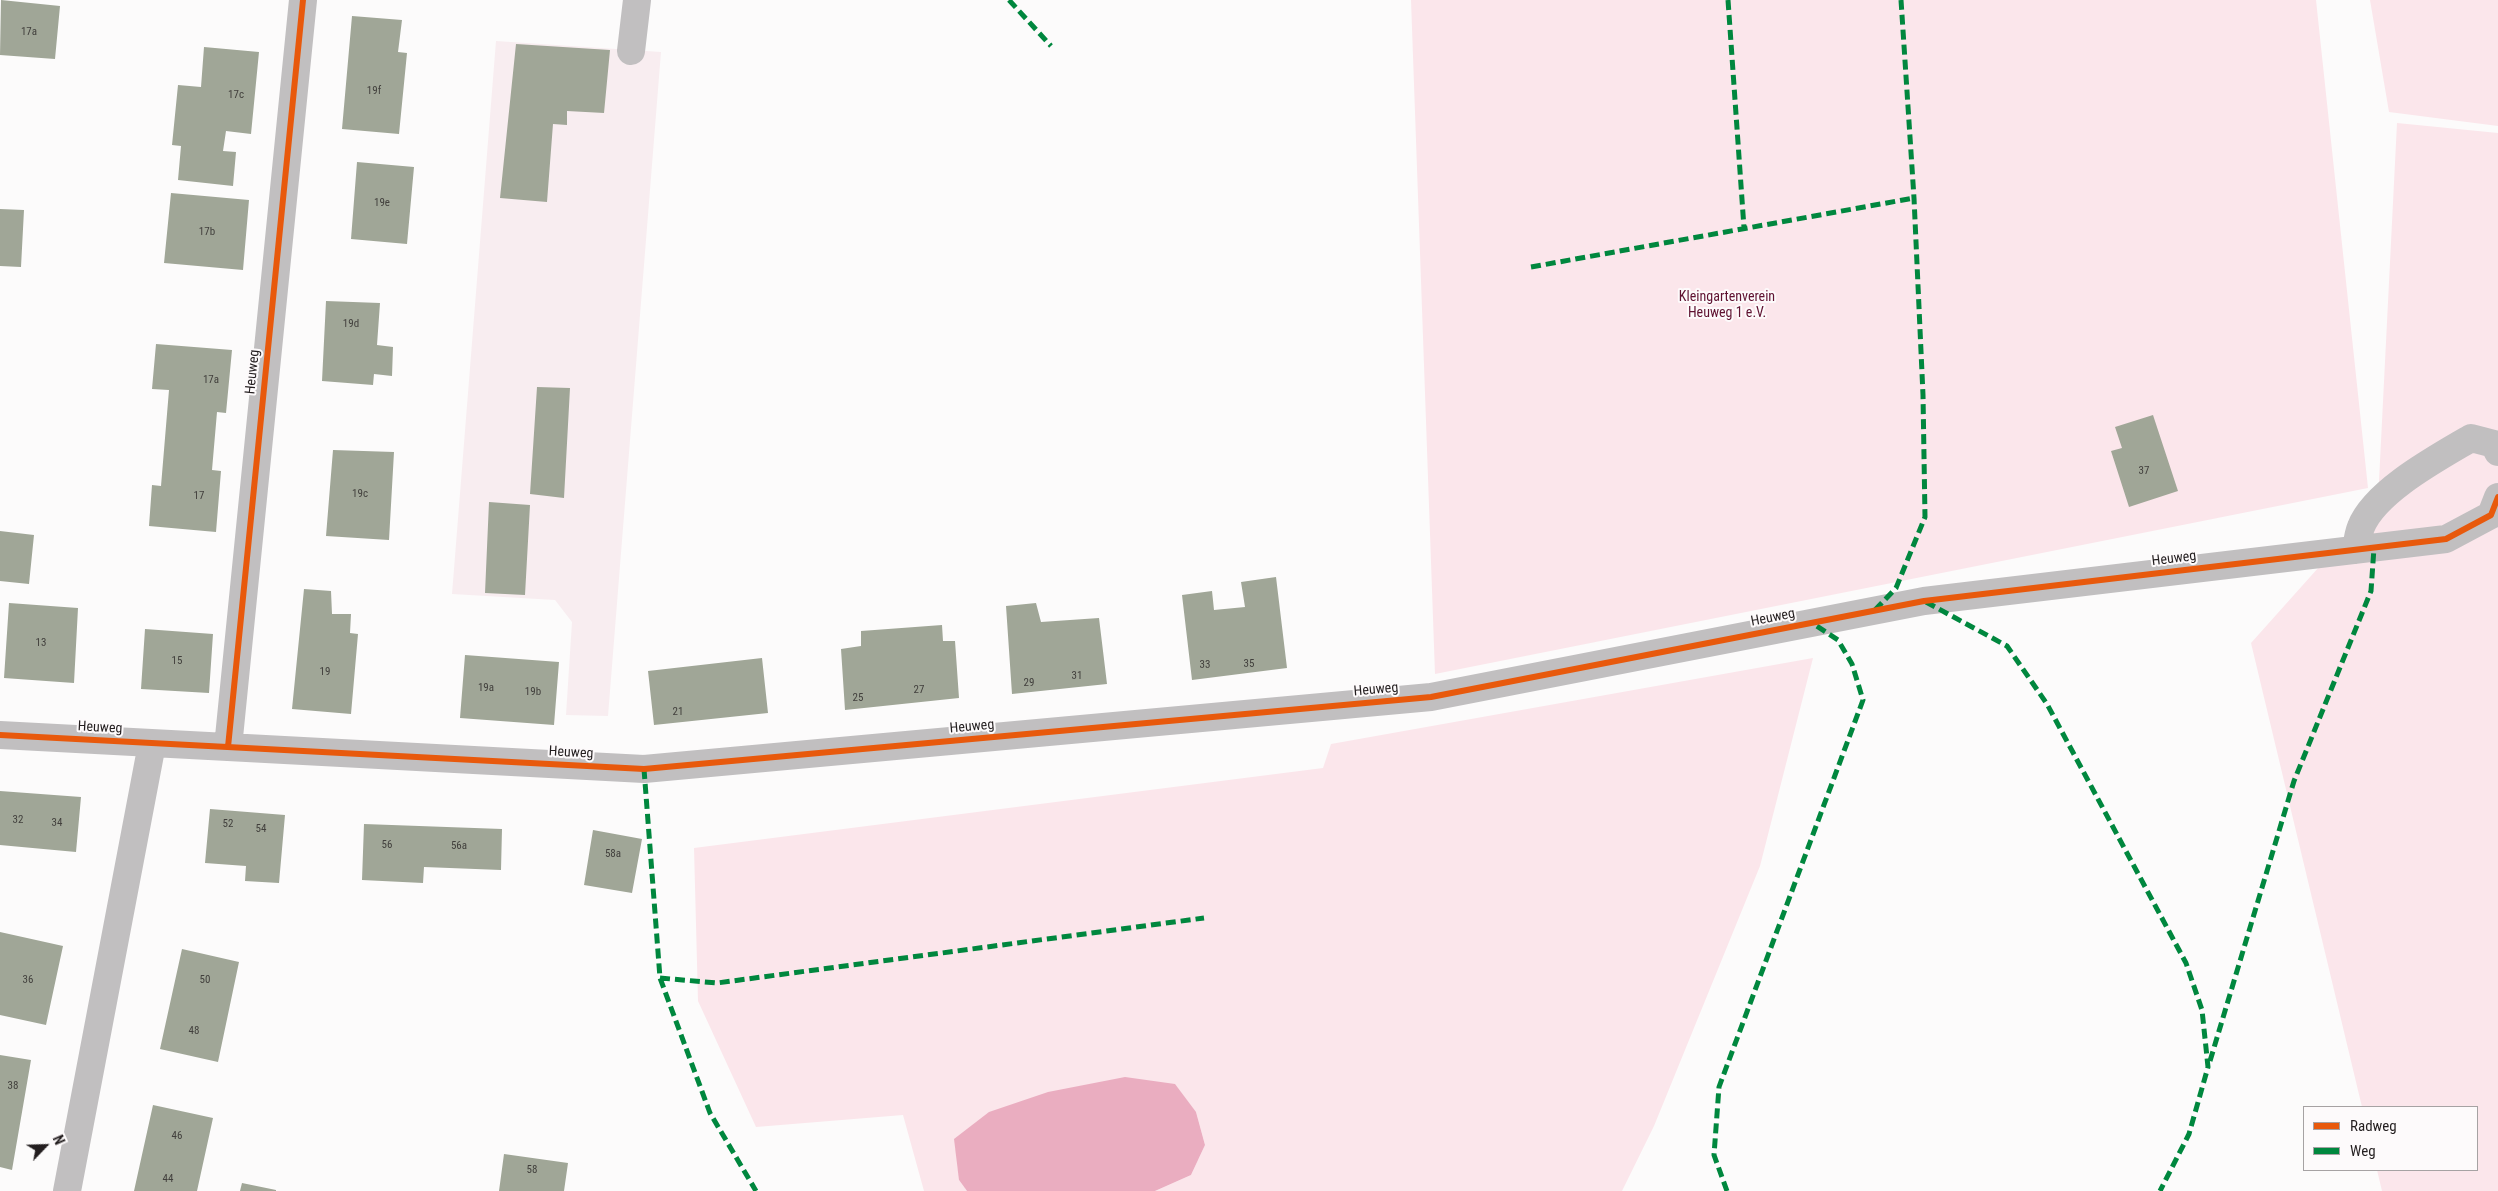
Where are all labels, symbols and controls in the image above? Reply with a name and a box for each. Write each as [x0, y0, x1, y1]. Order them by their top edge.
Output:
house number: 17a [21, 25, 37, 39]
house number: 19f [367, 84, 381, 98]
house number: 17c [228, 88, 244, 102]
house number: 19e [374, 196, 390, 210]
house number: 17b [199, 225, 215, 239]
park label: Kleingartenverein Heuweg 1 e.V. [1679, 289, 1775, 322]
house number: 19d [343, 317, 359, 331]
street label: Heuweg [242, 349, 264, 395]
house number: 17a [203, 373, 219, 387]
house number: 37 [2139, 464, 2149, 478]
house number: 19c [352, 487, 368, 501]
house number: 17 [194, 489, 204, 503]
street label: Heuweg [2151, 548, 2197, 570]
street label: Heuweg [1750, 606, 1796, 630]
house number: 13 [36, 636, 46, 650]
house number: 15 [172, 654, 182, 668]
house number: 35 [1244, 657, 1254, 671]
house number: 33 [1200, 658, 1210, 672]
house number: 19 [320, 665, 330, 679]
house number: 31 [1072, 669, 1082, 683]
house number: 29 [1024, 676, 1034, 690]
street label: Heuweg [1353, 680, 1399, 700]
house number: 19a [478, 681, 494, 695]
house number: 27 [914, 683, 924, 697]
house number: 19b [525, 685, 541, 699]
house number: 25 [853, 691, 863, 705]
house number: 21 [673, 705, 683, 719]
street label: Heuweg [949, 717, 995, 737]
street label: Heuweg [77, 718, 123, 738]
street label: Heuweg [548, 743, 594, 763]
house number: 32 [13, 813, 23, 827]
house number: 34 [52, 816, 62, 830]
house number: 52 [223, 817, 233, 831]
house number: 54 [256, 822, 266, 836]
house number: 56 [382, 838, 392, 852]
house number: 56a [451, 839, 467, 853]
house number: 58a [605, 847, 621, 861]
house number: 36 [23, 973, 33, 987]
house number: 50 [200, 973, 210, 987]
house number: 48 [189, 1024, 199, 1038]
house number: 38 [8, 1079, 18, 1093]
legend [2303, 1106, 2478, 1171]
text: Radweg [2350, 1117, 2397, 1135]
north arrow [20, 1121, 70, 1171]
house number: 46 [172, 1129, 182, 1143]
text: N [50, 1133, 68, 1147]
text: Weg [2350, 1142, 2376, 1160]
house number: 58 [527, 1163, 537, 1177]
house number: 44 [163, 1172, 173, 1186]

